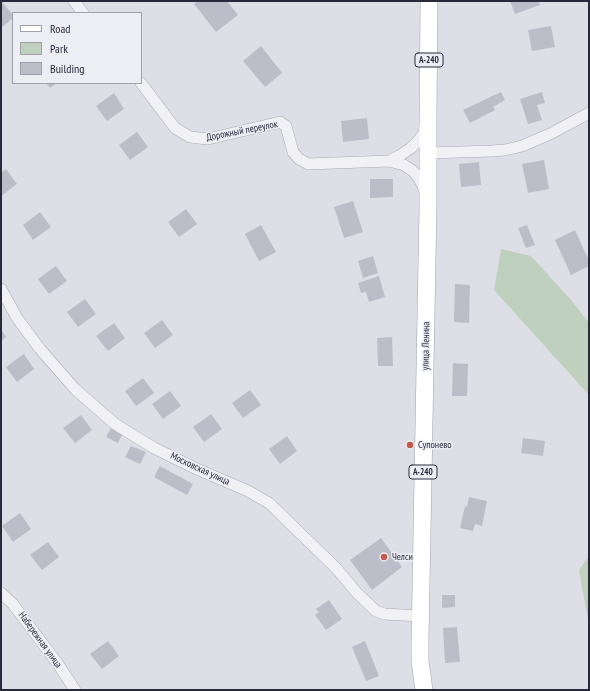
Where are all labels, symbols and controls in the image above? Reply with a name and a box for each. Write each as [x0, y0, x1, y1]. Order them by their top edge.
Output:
legend [12, 12, 142, 84]
text: Road [50, 21, 70, 36]
text: Park [50, 41, 68, 56]
road number: А-240 [415, 53, 443, 67]
text: Building [50, 61, 85, 76]
street label: Дорожный переулок [205, 118, 279, 144]
street label: улица Ленина [420, 321, 432, 371]
place label: Супонево [418, 439, 452, 451]
marker: Супонево [405, 440, 415, 450]
street label: Московская улица [168, 450, 232, 488]
road number: А-240 [409, 465, 437, 479]
place label: Челси [392, 551, 413, 563]
marker: Челси [379, 552, 389, 562]
street label: Набережная улица [16, 610, 64, 670]

